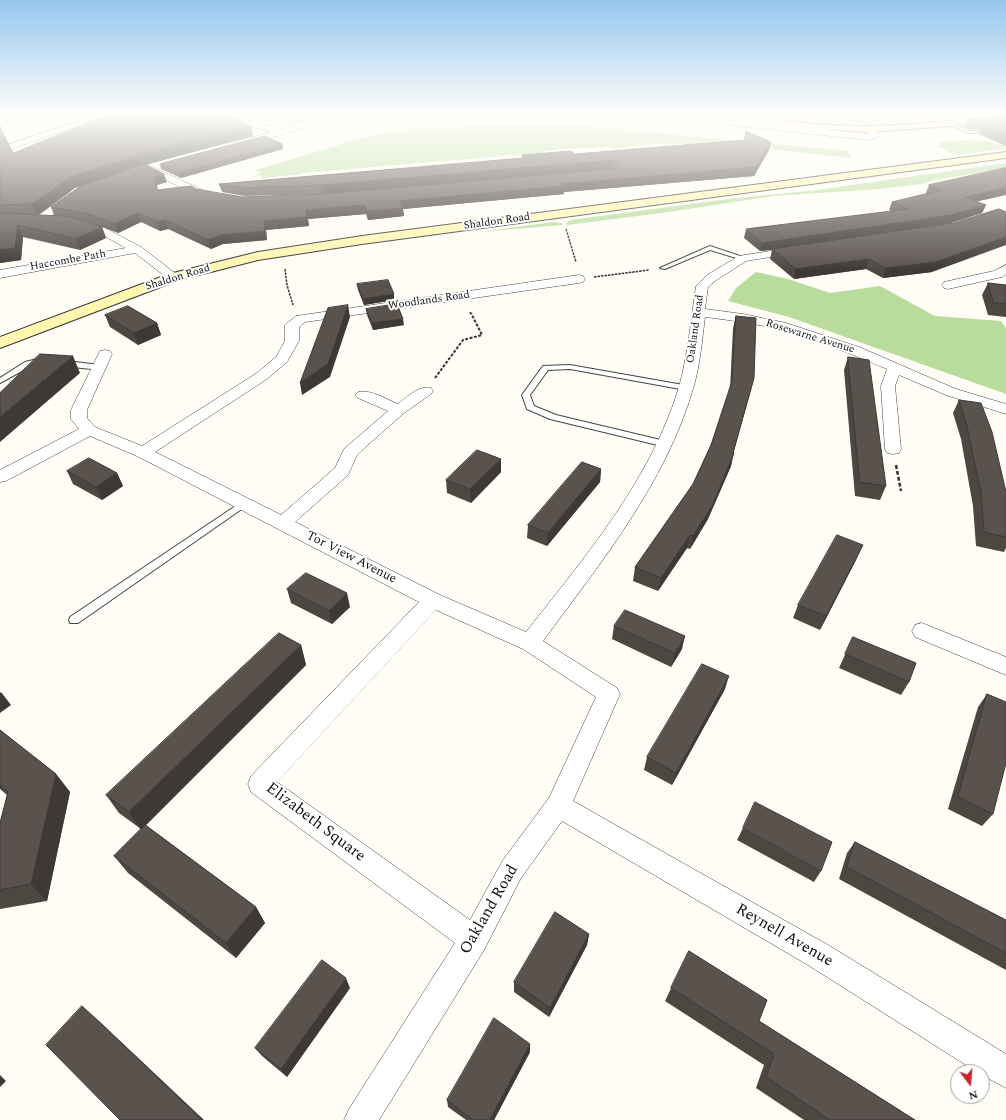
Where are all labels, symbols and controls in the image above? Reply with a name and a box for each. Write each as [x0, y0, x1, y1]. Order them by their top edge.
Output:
street label: Shaldon Road [463, 211, 531, 233]
street label: Haccombe Path [29, 248, 107, 274]
street label: Shaldon Road [144, 262, 212, 294]
street label: Woodlands Road [387, 289, 471, 313]
street label: Oakland Road [685, 294, 707, 364]
street label: Rosewarne Avenue [764, 317, 856, 357]
street label: Tor View Avenue [303, 528, 399, 588]
street label: Elizabeth Square [261, 779, 369, 867]
street label: Oakland Road [457, 862, 523, 958]
street label: Reynell Avenue [732, 900, 836, 972]
north arrow [950, 1064, 990, 1104]
text: N [967, 1086, 980, 1104]

